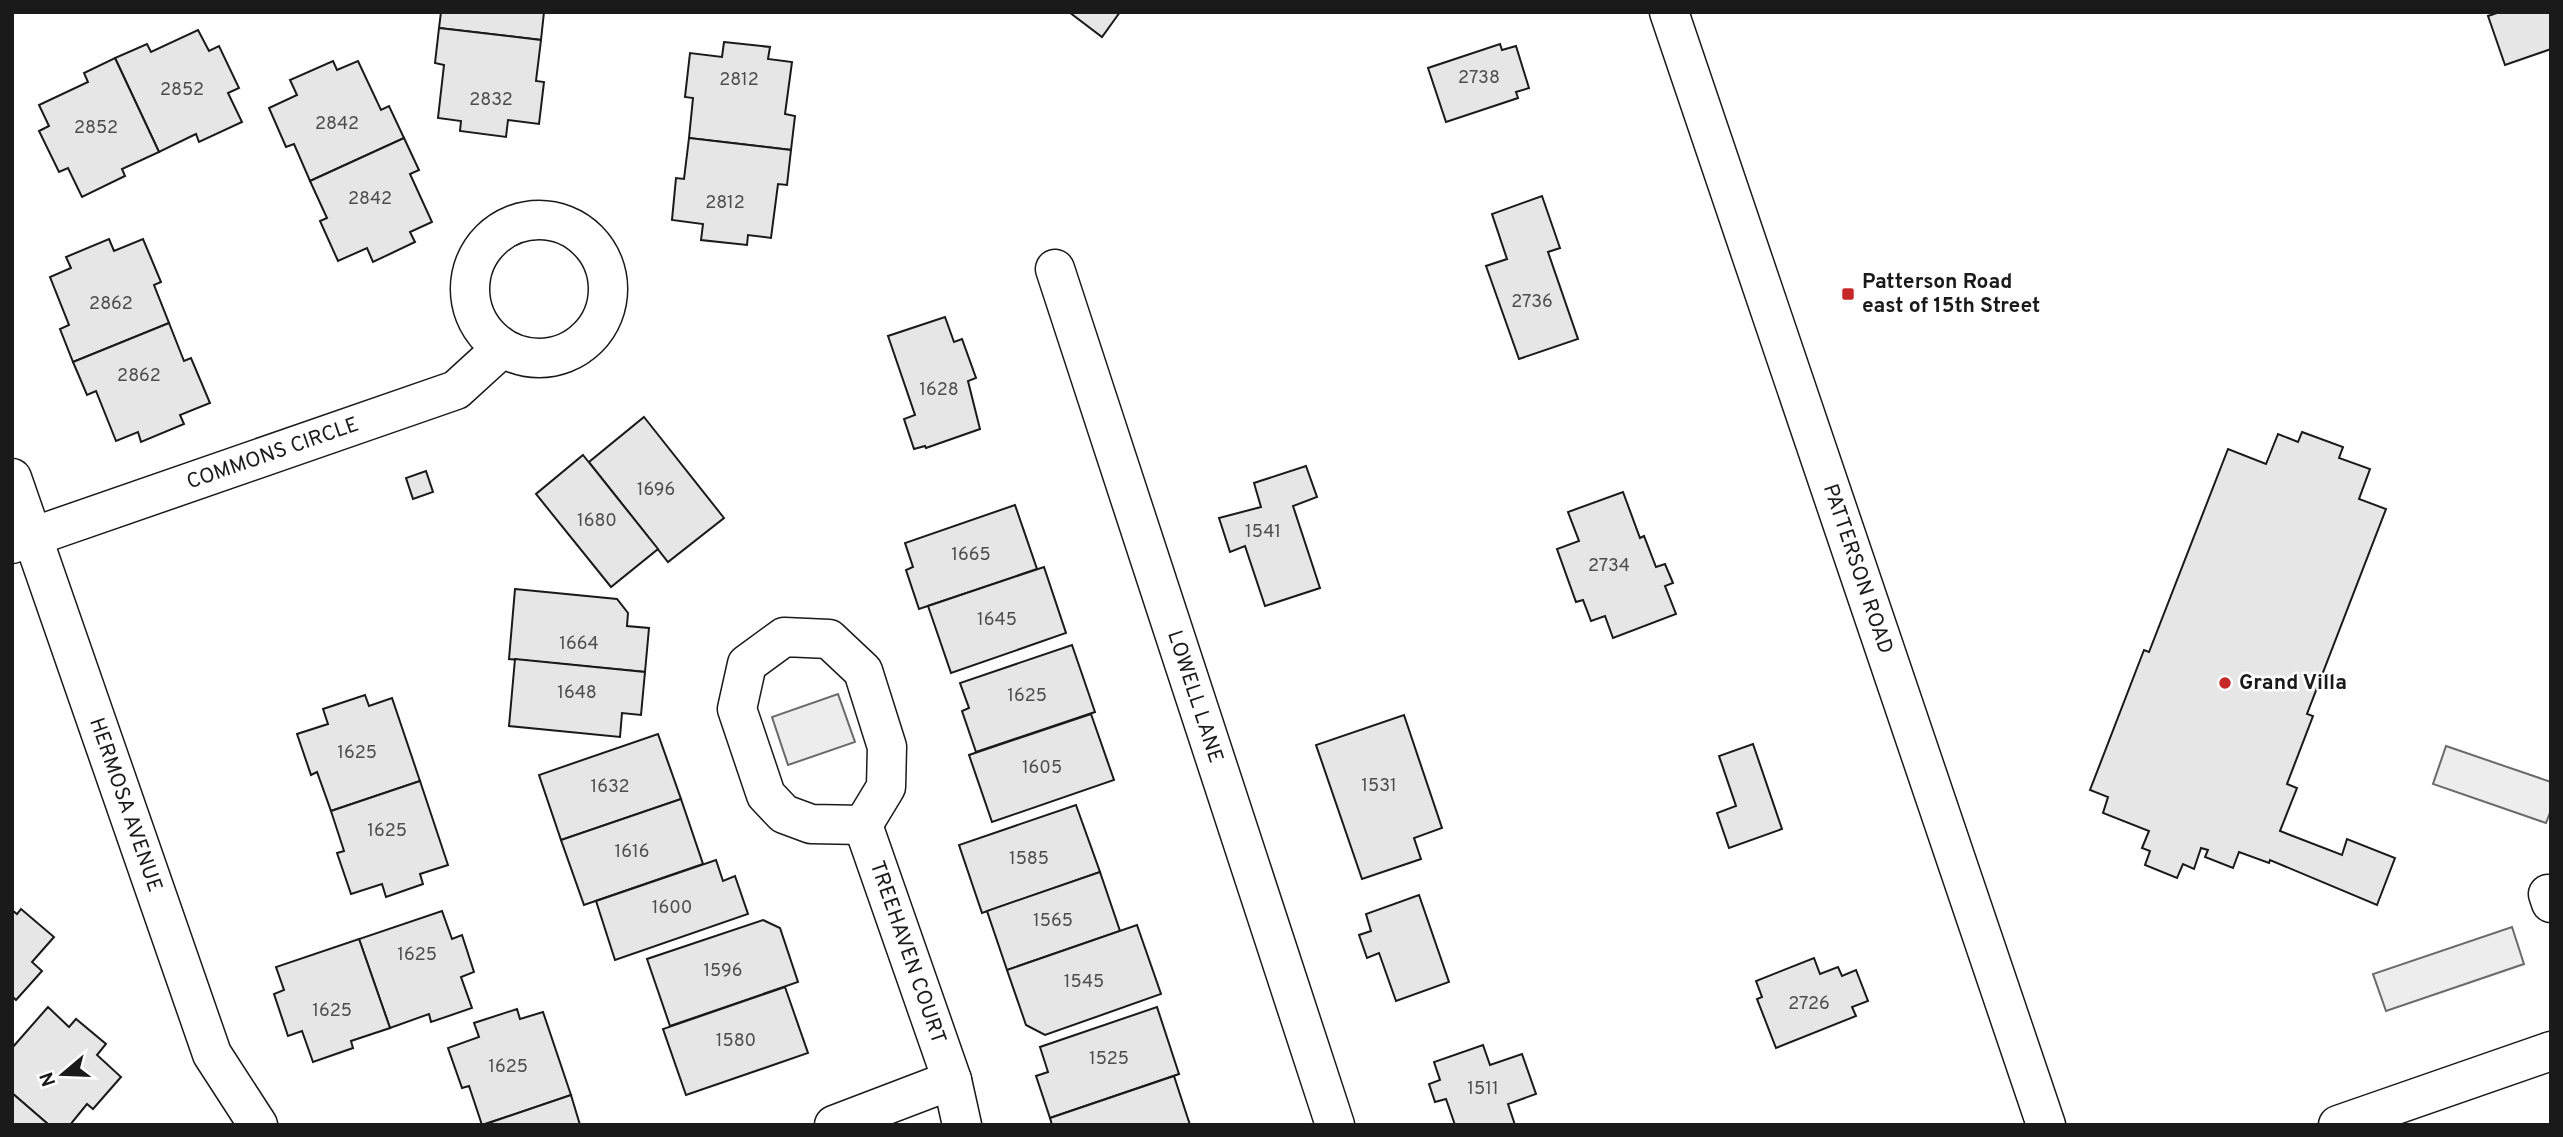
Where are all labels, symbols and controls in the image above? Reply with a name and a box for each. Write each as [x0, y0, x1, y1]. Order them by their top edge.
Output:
house number: 2738 [1458, 67, 1500, 90]
house number: 2812 [719, 69, 759, 92]
house number: 2852 [160, 79, 204, 102]
house number: 2832 [469, 89, 513, 112]
house number: 2842 [315, 113, 359, 136]
house number: 2852 [74, 117, 118, 140]
house number: 2842 [348, 188, 392, 211]
house number: 2812 [705, 192, 745, 215]
place label: Patterson Road east of 15th Street [1862, 269, 2040, 320]
marker: Patterson Road east of 15th Street [1840, 286, 1856, 302]
house number: 2736 [1511, 291, 1553, 314]
house number: 2862 [89, 293, 133, 316]
house number: 2862 [117, 365, 161, 388]
house number: 1628 [919, 379, 959, 402]
street label: COMMONS CIRCLE [183, 411, 362, 496]
house number: 1696 [637, 479, 675, 502]
street label: PATTERSON ROAD [1816, 480, 1899, 657]
house number: 1680 [577, 510, 617, 533]
house number: 1541 [1245, 521, 1281, 544]
house number: 1665 [951, 544, 991, 567]
house number: 2734 [1588, 555, 1630, 578]
house number: 1645 [977, 609, 1017, 632]
street label: LOWELL LANE [1161, 627, 1229, 766]
house number: 1664 [559, 633, 599, 656]
place label: Grand Villa [2239, 670, 2347, 697]
marker: Grand Villa [2217, 675, 2233, 691]
house number: 1648 [557, 682, 597, 705]
house number: 1625 [1007, 685, 1047, 708]
street label: HERMOSA AVENUE [83, 714, 168, 896]
house number: 1625 [337, 742, 377, 765]
house number: 1605 [1022, 757, 1062, 780]
house number: 1531 [1361, 775, 1397, 798]
house number: 1632 [591, 776, 629, 799]
house number: 1625 [367, 820, 407, 843]
house number: 1616 [615, 841, 649, 864]
house number: 1585 [1009, 848, 1049, 871]
street label: TREEHAVEN COURT [863, 857, 952, 1048]
house number: 1600 [652, 897, 692, 920]
house number: 1565 [1033, 910, 1073, 933]
house number: 1625 [397, 944, 437, 967]
house number: 1596 [703, 960, 743, 983]
house number: 1545 [1064, 971, 1104, 994]
house number: 2726 [1788, 993, 1830, 1016]
house number: 1625 [312, 1000, 352, 1023]
house number: 1580 [716, 1030, 756, 1053]
north arrow [28, 1039, 98, 1109]
house number: 1525 [1089, 1048, 1129, 1071]
house number: 1625 [488, 1056, 528, 1079]
text: N [35, 1069, 62, 1089]
house number: 1511 [1467, 1078, 1499, 1101]

